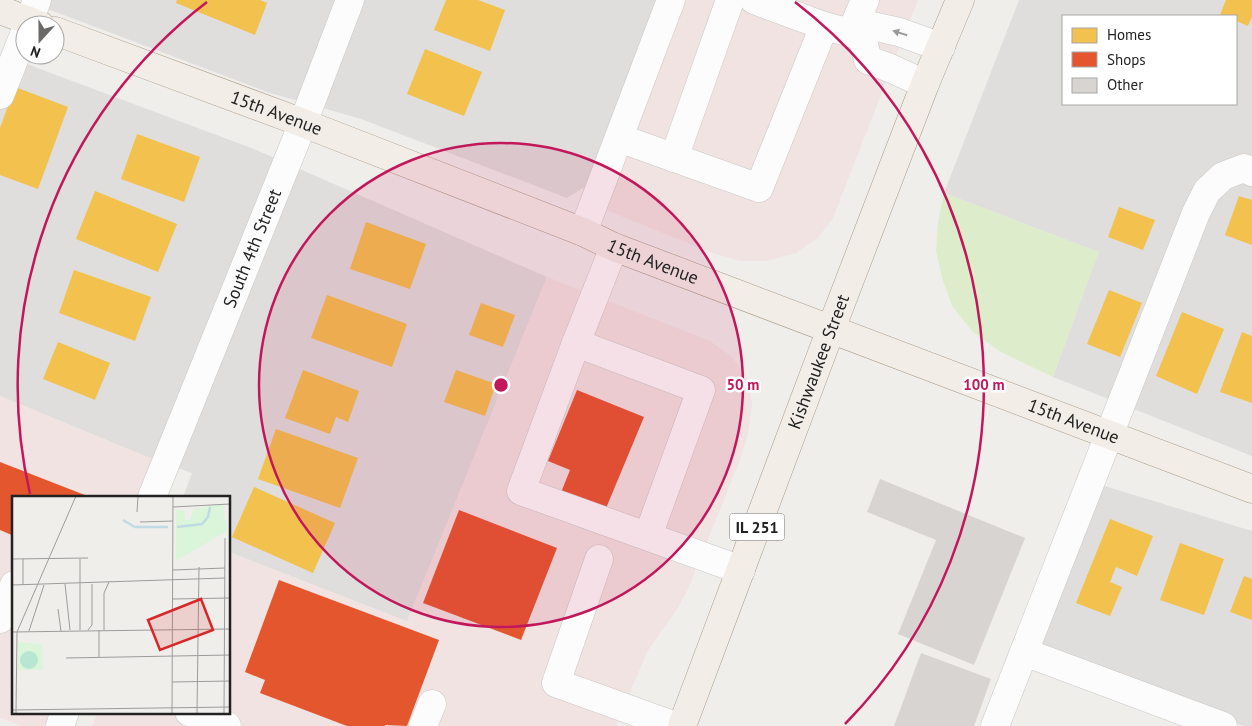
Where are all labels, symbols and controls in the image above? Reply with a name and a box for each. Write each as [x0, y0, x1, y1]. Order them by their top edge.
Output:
north arrow [15, 15, 65, 65]
legend [1062, 15, 1237, 105]
text: Homes [1107, 25, 1151, 44]
one-way arrow [892, 28, 907, 36]
text: N [28, 42, 43, 62]
text: Shops [1107, 50, 1146, 69]
text: Other [1107, 75, 1143, 94]
street label: 15th Avenue [227, 85, 326, 140]
street label: South 4th Street [218, 185, 286, 311]
street label: 15th Avenue [603, 233, 702, 289]
street label: Kishwaukee Street [782, 291, 854, 432]
text: 50 m [727, 375, 759, 394]
text: 100 m [963, 375, 1005, 394]
centre of rings [492, 376, 510, 394]
street label: 15th Avenue [1025, 393, 1123, 449]
inset map [12, 496, 230, 714]
road number: IL 251 [730, 514, 784, 540]

